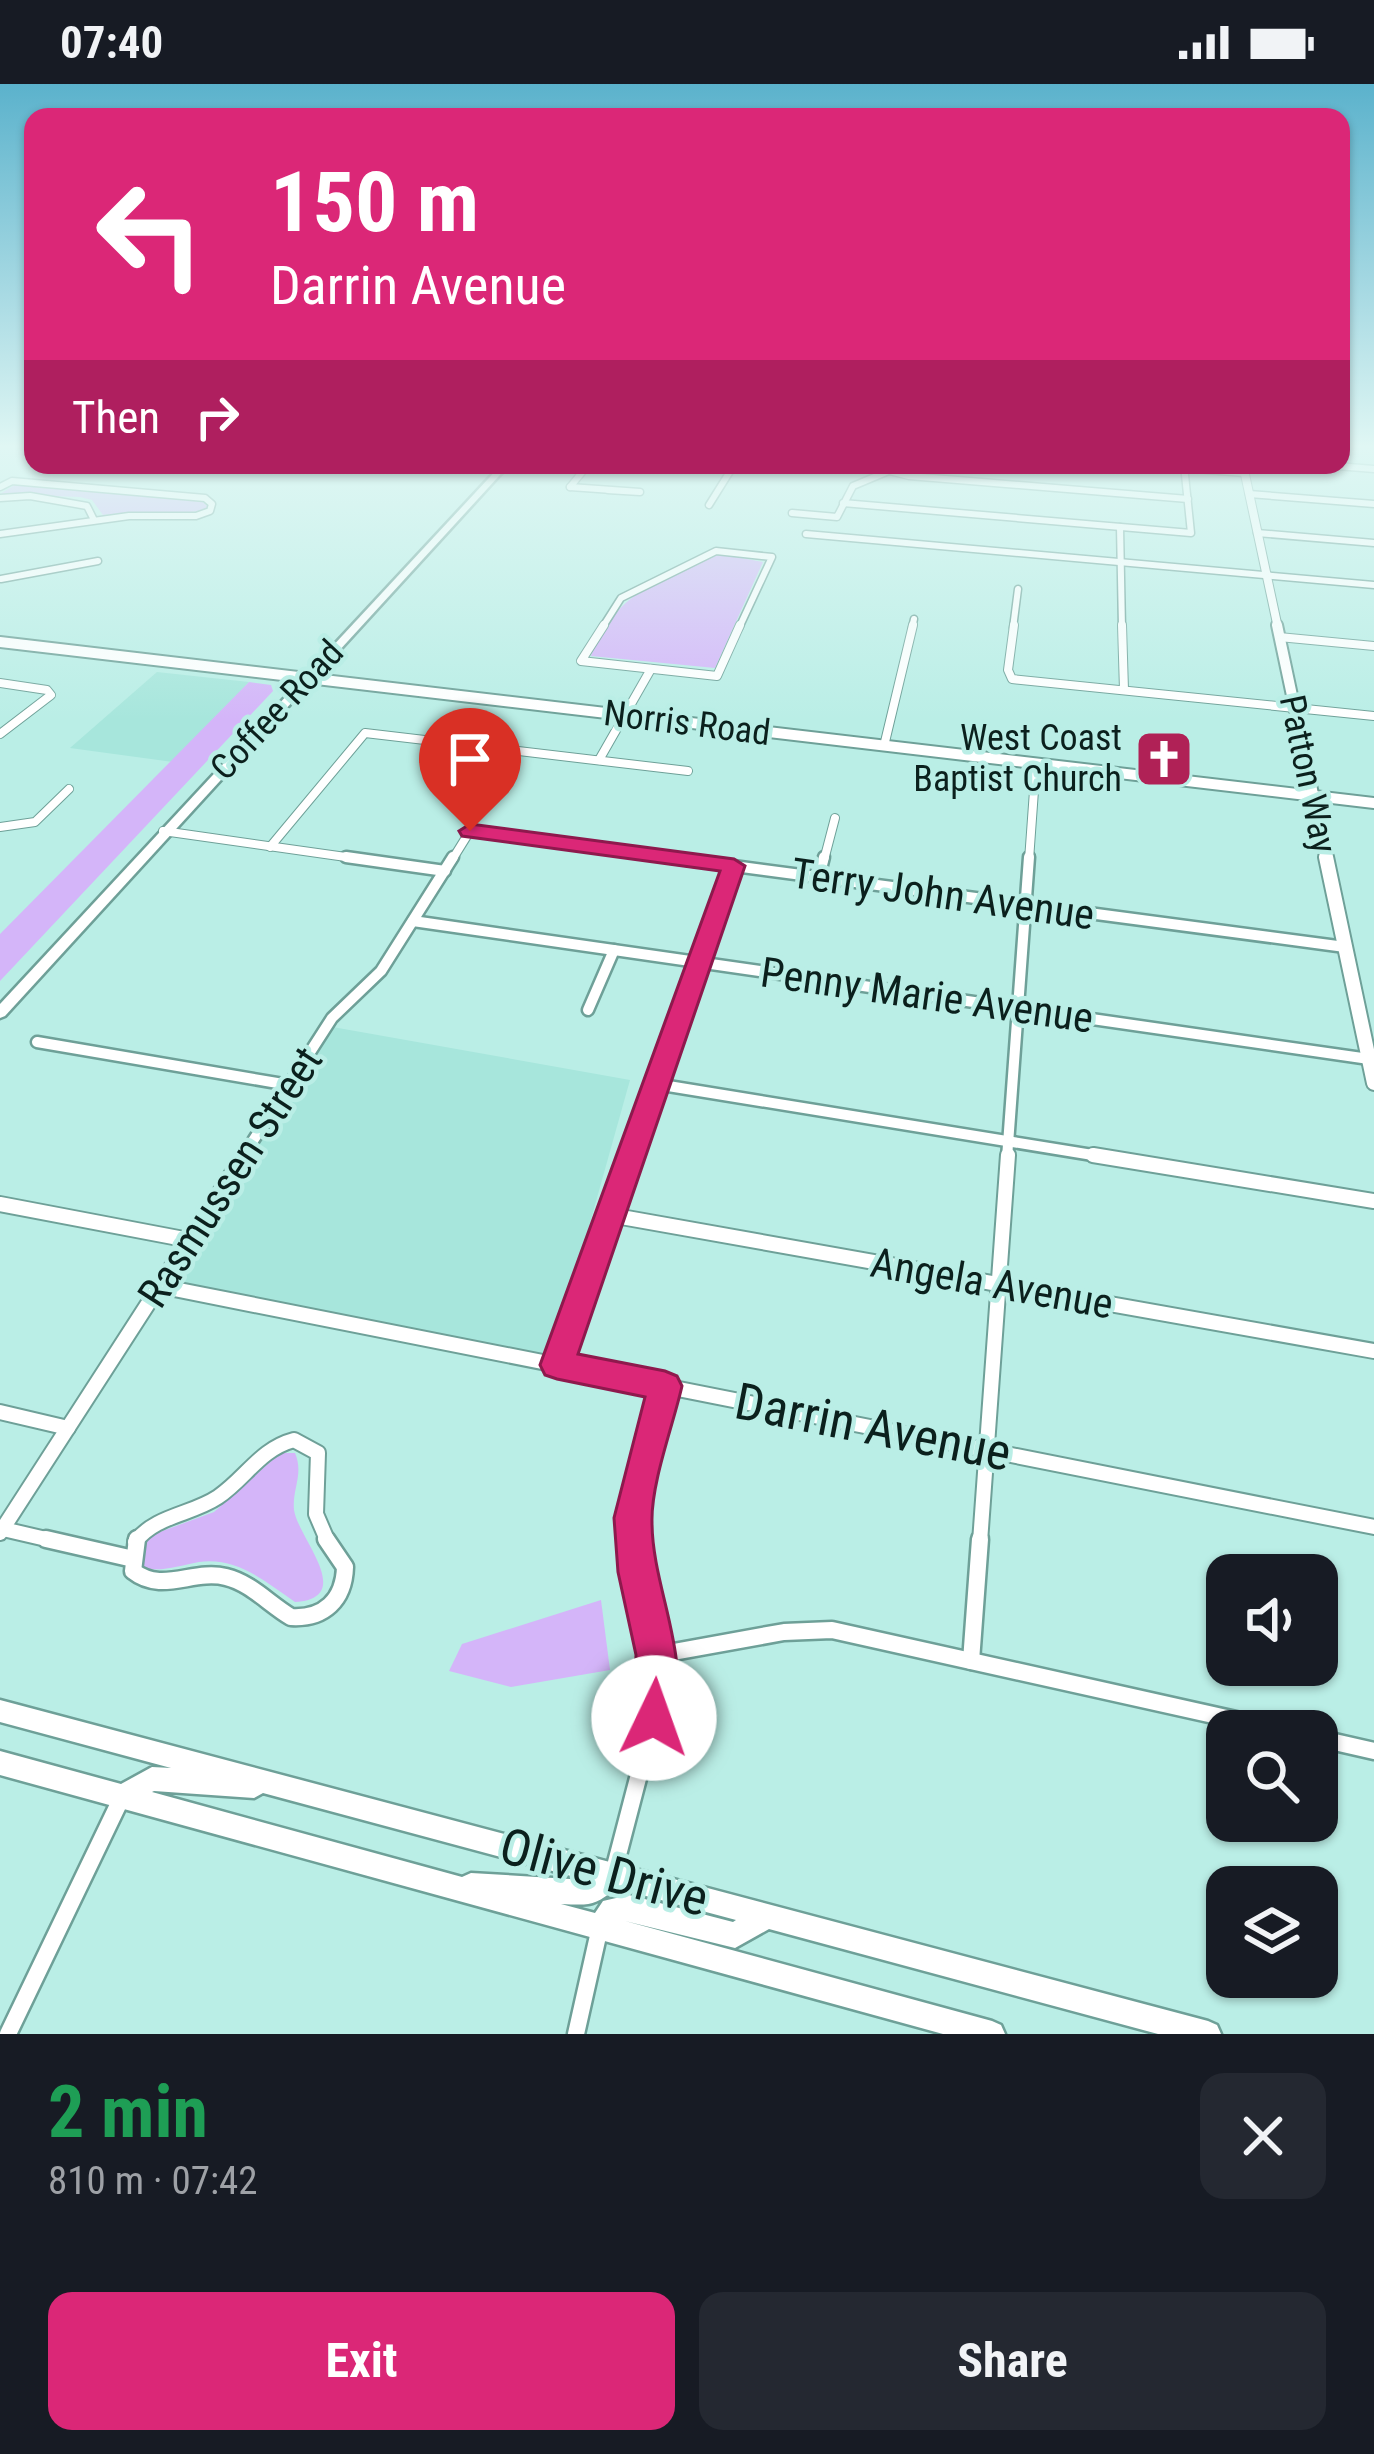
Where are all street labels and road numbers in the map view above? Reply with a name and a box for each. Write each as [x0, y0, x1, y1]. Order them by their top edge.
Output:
street label: Coffee Road [202, 632, 352, 788]
street label: Patton Way [1271, 691, 1345, 857]
street label: Norris Road [601, 692, 773, 754]
street label: Terry John Avenue [788, 849, 1098, 939]
street label: Penny Marie Avenue [758, 947, 1096, 1043]
street label: Rasmussen Street [128, 1038, 332, 1316]
street label: Angela Avenue [867, 1238, 1117, 1328]
street label: Darrin Avenue [730, 1371, 1016, 1483]
street label: Olive Drive [494, 1816, 714, 1928]

